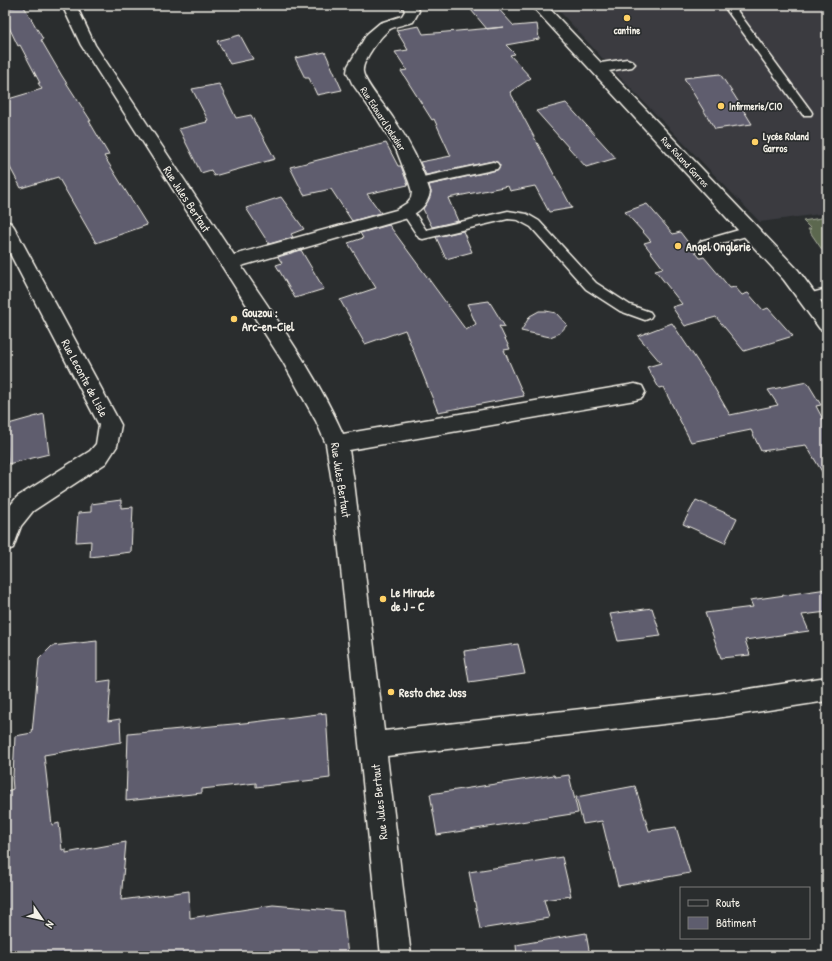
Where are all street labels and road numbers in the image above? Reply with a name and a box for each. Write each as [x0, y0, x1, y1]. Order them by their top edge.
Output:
street label: Rue Edouard Daladier [357, 84, 409, 154]
street label: Rue Roland Garros [658, 134, 712, 190]
street label: Rue Jules Bertaut [159, 163, 215, 236]
street label: Rue Leconte de Lisle [57, 336, 113, 420]
street label: Rue Jules Bertaut [327, 441, 355, 520]
street label: Rue Jules Bertaut [367, 763, 391, 840]

